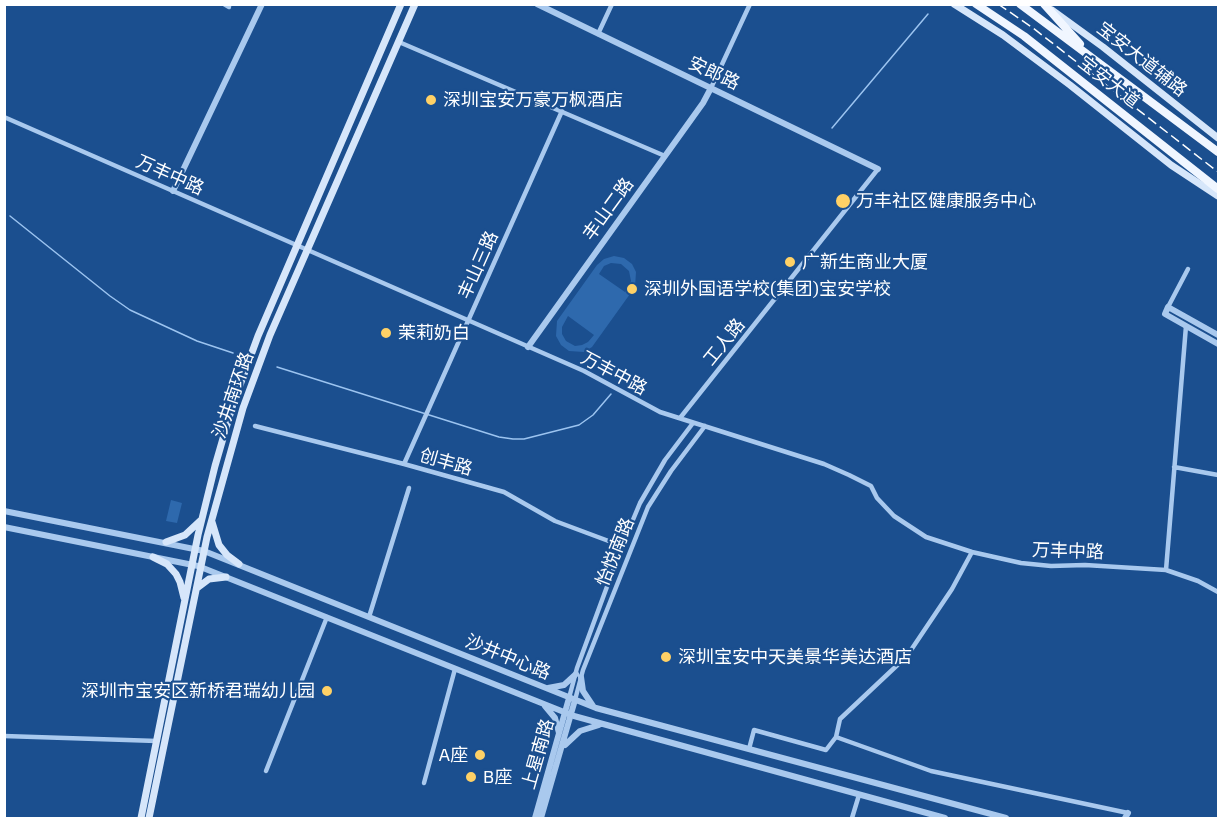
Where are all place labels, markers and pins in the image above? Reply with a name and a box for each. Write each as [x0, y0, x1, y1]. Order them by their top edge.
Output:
place label: 深圳宝安万豪万枫酒店 [443, 89, 623, 111]
marker: 深圳宝安万豪万枫酒店 [424, 93, 438, 107]
place label: 万丰社区健康服务中心 [856, 190, 1036, 212]
marker: 万丰社区健康服务中心 [834, 192, 852, 210]
place label: 广新生商业大厦 [802, 251, 928, 273]
marker: 广新生商业大厦 [783, 255, 797, 269]
place label: 深圳外国语学校(集团)宝安学校 [644, 278, 891, 300]
marker: 深圳外国语学校(集团)宝安学校 [625, 282, 639, 296]
place label: 茉莉奶白 [398, 322, 470, 344]
marker: 茉莉奶白 [379, 326, 393, 340]
place label: 深圳宝安中天美景华美达酒店 [678, 646, 912, 668]
marker: 深圳宝安中天美景华美达酒店 [659, 650, 673, 664]
place label: 深圳市宝安区新桥君瑞幼儿园 [81, 680, 315, 702]
marker: 深圳市宝安区新桥君瑞幼儿园 [320, 684, 334, 698]
place label: A座 [439, 744, 468, 766]
marker: A座 [473, 748, 487, 762]
place label: B座 [483, 766, 512, 788]
marker: B座 [464, 770, 478, 784]

